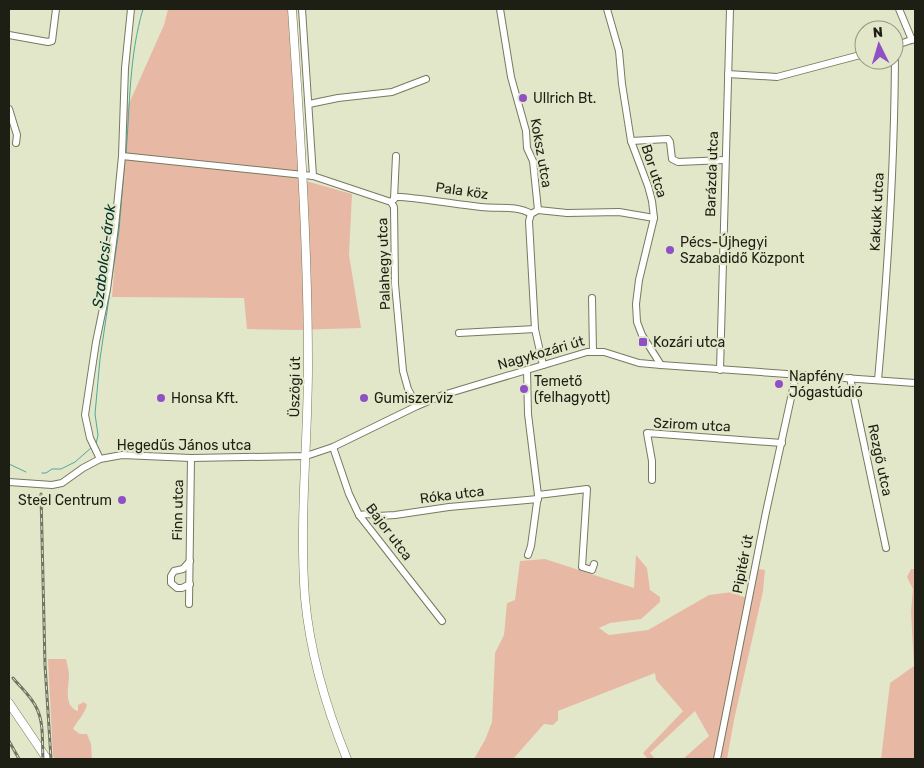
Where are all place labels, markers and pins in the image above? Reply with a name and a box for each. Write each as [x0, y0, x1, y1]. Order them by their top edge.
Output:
place label: Ullrich Bt. [533, 90, 596, 107]
marker: Ullrich Bt. [517, 92, 529, 104]
place label: Pécs-Újhegyi Szabadidő Központ [680, 233, 805, 267]
marker: Pécs-Újhegyi Szabadidő Központ [664, 244, 676, 256]
place label: Kozári utca [653, 334, 725, 351]
marker: Kozári utca [637, 336, 649, 348]
place label: Napfény Jógastúdió [789, 368, 863, 401]
place label: Temető (felhagyott) [534, 373, 610, 406]
marker: Napfény Jógastúdió [773, 378, 785, 390]
marker: Temető (felhagyott) [518, 383, 530, 395]
place label: Honsa Kft. [171, 390, 238, 407]
place label: Gumiszerviz [374, 390, 453, 407]
marker: Honsa Kft. [155, 392, 167, 404]
marker: Gumiszerviz [358, 392, 370, 404]
place label: Steel Centrum [18, 492, 112, 509]
marker: Steel Centrum [116, 494, 128, 506]

